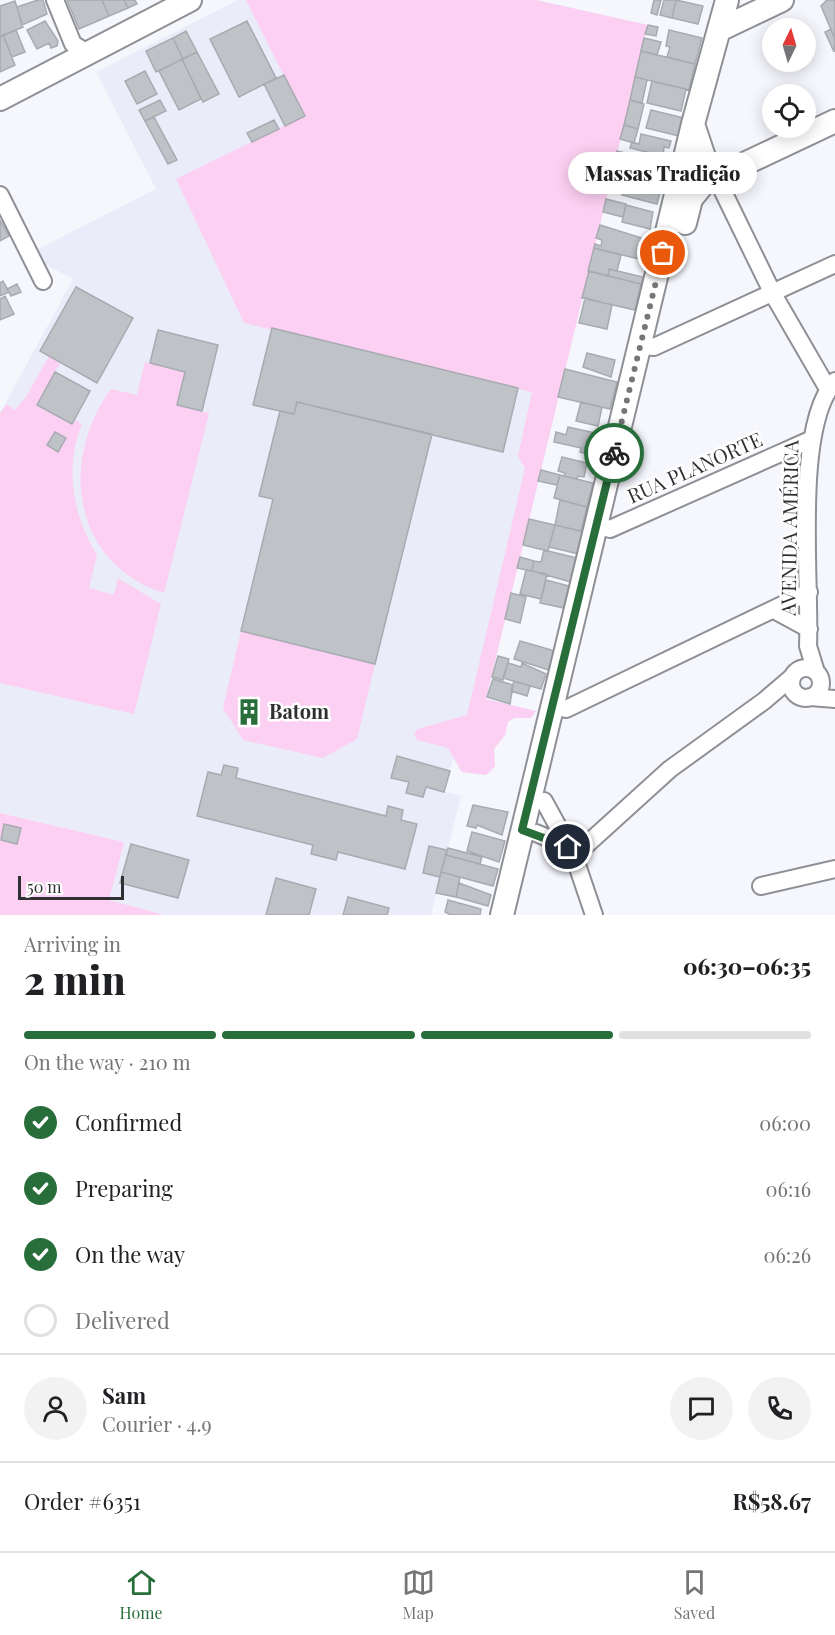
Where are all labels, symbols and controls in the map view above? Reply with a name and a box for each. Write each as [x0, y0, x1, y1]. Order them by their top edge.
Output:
north arrow [762, 18, 816, 72]
map controls [762, 18, 816, 138]
button: locate [762, 84, 816, 138]
callout: Massas Tradição [568, 151, 758, 193]
text: Massas Tradição [585, 159, 740, 186]
pin [637, 227, 688, 278]
icon: bag [646, 236, 679, 269]
courier [584, 423, 644, 483]
street label: RUA PLANORTE [623, 425, 766, 508]
icon: bike [598, 437, 631, 470]
street label: AVENIDA AMÉRICA [773, 439, 804, 617]
building icon: Batom [234, 697, 264, 727]
place label: Batom [269, 697, 329, 724]
pin [542, 821, 593, 872]
icon: home [551, 830, 584, 863]
scale bar [18, 873, 124, 900]
text: 50 m [27, 876, 61, 897]
text: Arriving in [24, 930, 121, 957]
text: 06:30–06:35 [683, 951, 811, 981]
text: 2 min [24, 953, 126, 1005]
text: On the way · 210 m [24, 1048, 191, 1075]
icon: check [24, 1106, 57, 1139]
text: Confirmed [75, 1107, 182, 1137]
text: 06:00 [759, 1109, 811, 1136]
icon: check [24, 1172, 57, 1205]
text: Preparing [75, 1173, 173, 1203]
text: 06:16 [766, 1175, 811, 1202]
icon: check [24, 1238, 57, 1271]
text: On the way [75, 1239, 185, 1269]
text: 06:26 [763, 1241, 811, 1268]
text: Delivered [75, 1305, 170, 1335]
button: person [24, 1377, 87, 1440]
button: chat [670, 1377, 733, 1440]
button: phone [748, 1377, 811, 1440]
text: Sam [102, 1380, 146, 1410]
text: Courier · 4.9 [102, 1410, 212, 1437]
text: Order #6351 [24, 1486, 141, 1516]
text: R$58.67 [732, 1486, 811, 1516]
tab: Home [120, 1566, 162, 1623]
tab: Map [402, 1566, 435, 1623]
tab: Saved [674, 1566, 715, 1623]

